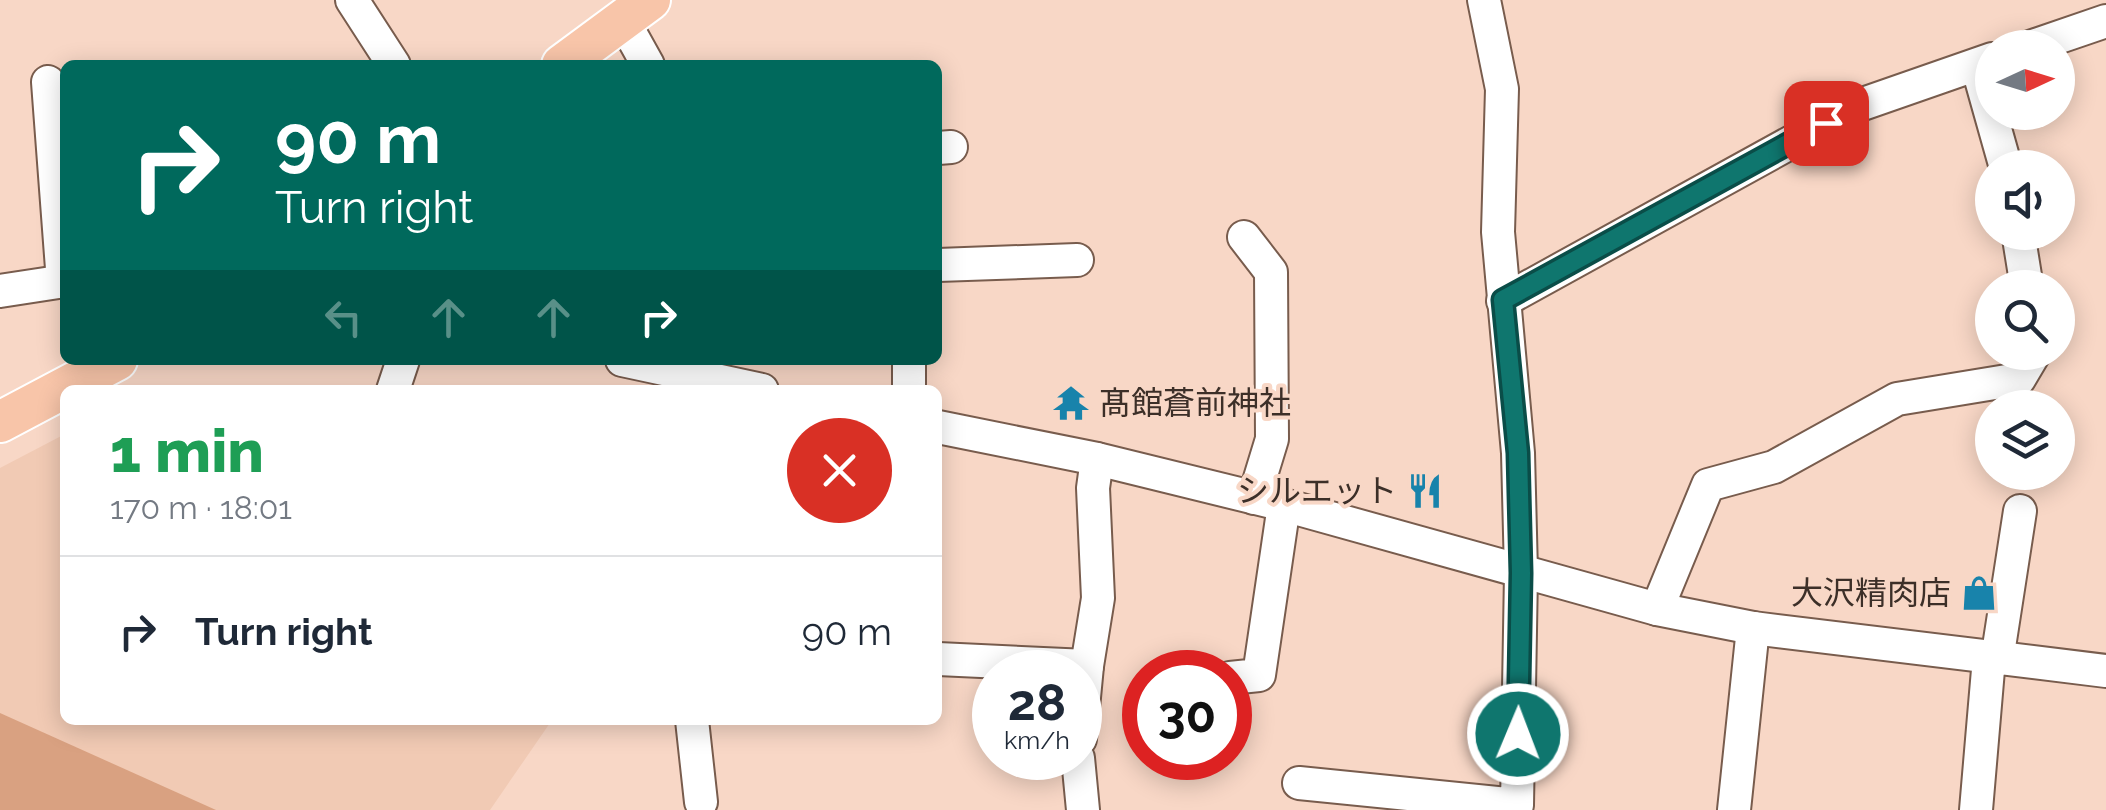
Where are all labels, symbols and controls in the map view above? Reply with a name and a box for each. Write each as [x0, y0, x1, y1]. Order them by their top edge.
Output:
north arrow [1975, 30, 2075, 130]
map controls [1975, 30, 2075, 490]
pin [1784, 81, 1869, 166]
icon: arrive [1799, 96, 1854, 151]
text: 90 m [275, 97, 441, 179]
icon: right [110, 100, 240, 230]
button: sound [1975, 150, 2075, 250]
text: Turn right [275, 181, 473, 234]
button: search [1975, 270, 2075, 370]
icon: left [316, 290, 371, 345]
icon: ahead [421, 290, 476, 345]
icon: ahead [526, 290, 581, 345]
icon: right [631, 290, 686, 345]
temple icon: 髙館蒼前神社 [1052, 384, 1090, 422]
place label: 髙館蒼前神社 [1099, 384, 1291, 421]
button: layers [1975, 390, 2075, 490]
text: 1 min [110, 416, 264, 486]
button: close [787, 418, 892, 523]
place label: シルエット [1237, 472, 1397, 509]
restaurant icon: シルエット [1406, 472, 1444, 510]
text: 170 m · 18:01 [110, 489, 292, 526]
place label: 大沢精肉店 [1791, 574, 1951, 611]
shop icon: 大沢精肉店 [1960, 574, 1998, 612]
icon: right [110, 604, 165, 659]
text: Turn right [195, 609, 372, 654]
text: 90 m [802, 609, 892, 654]
speed limit sign: 30 [1122, 650, 1252, 780]
text: 28 [1008, 673, 1066, 732]
position arrow [1466, 682, 1570, 786]
text: km/h [1004, 725, 1070, 755]

